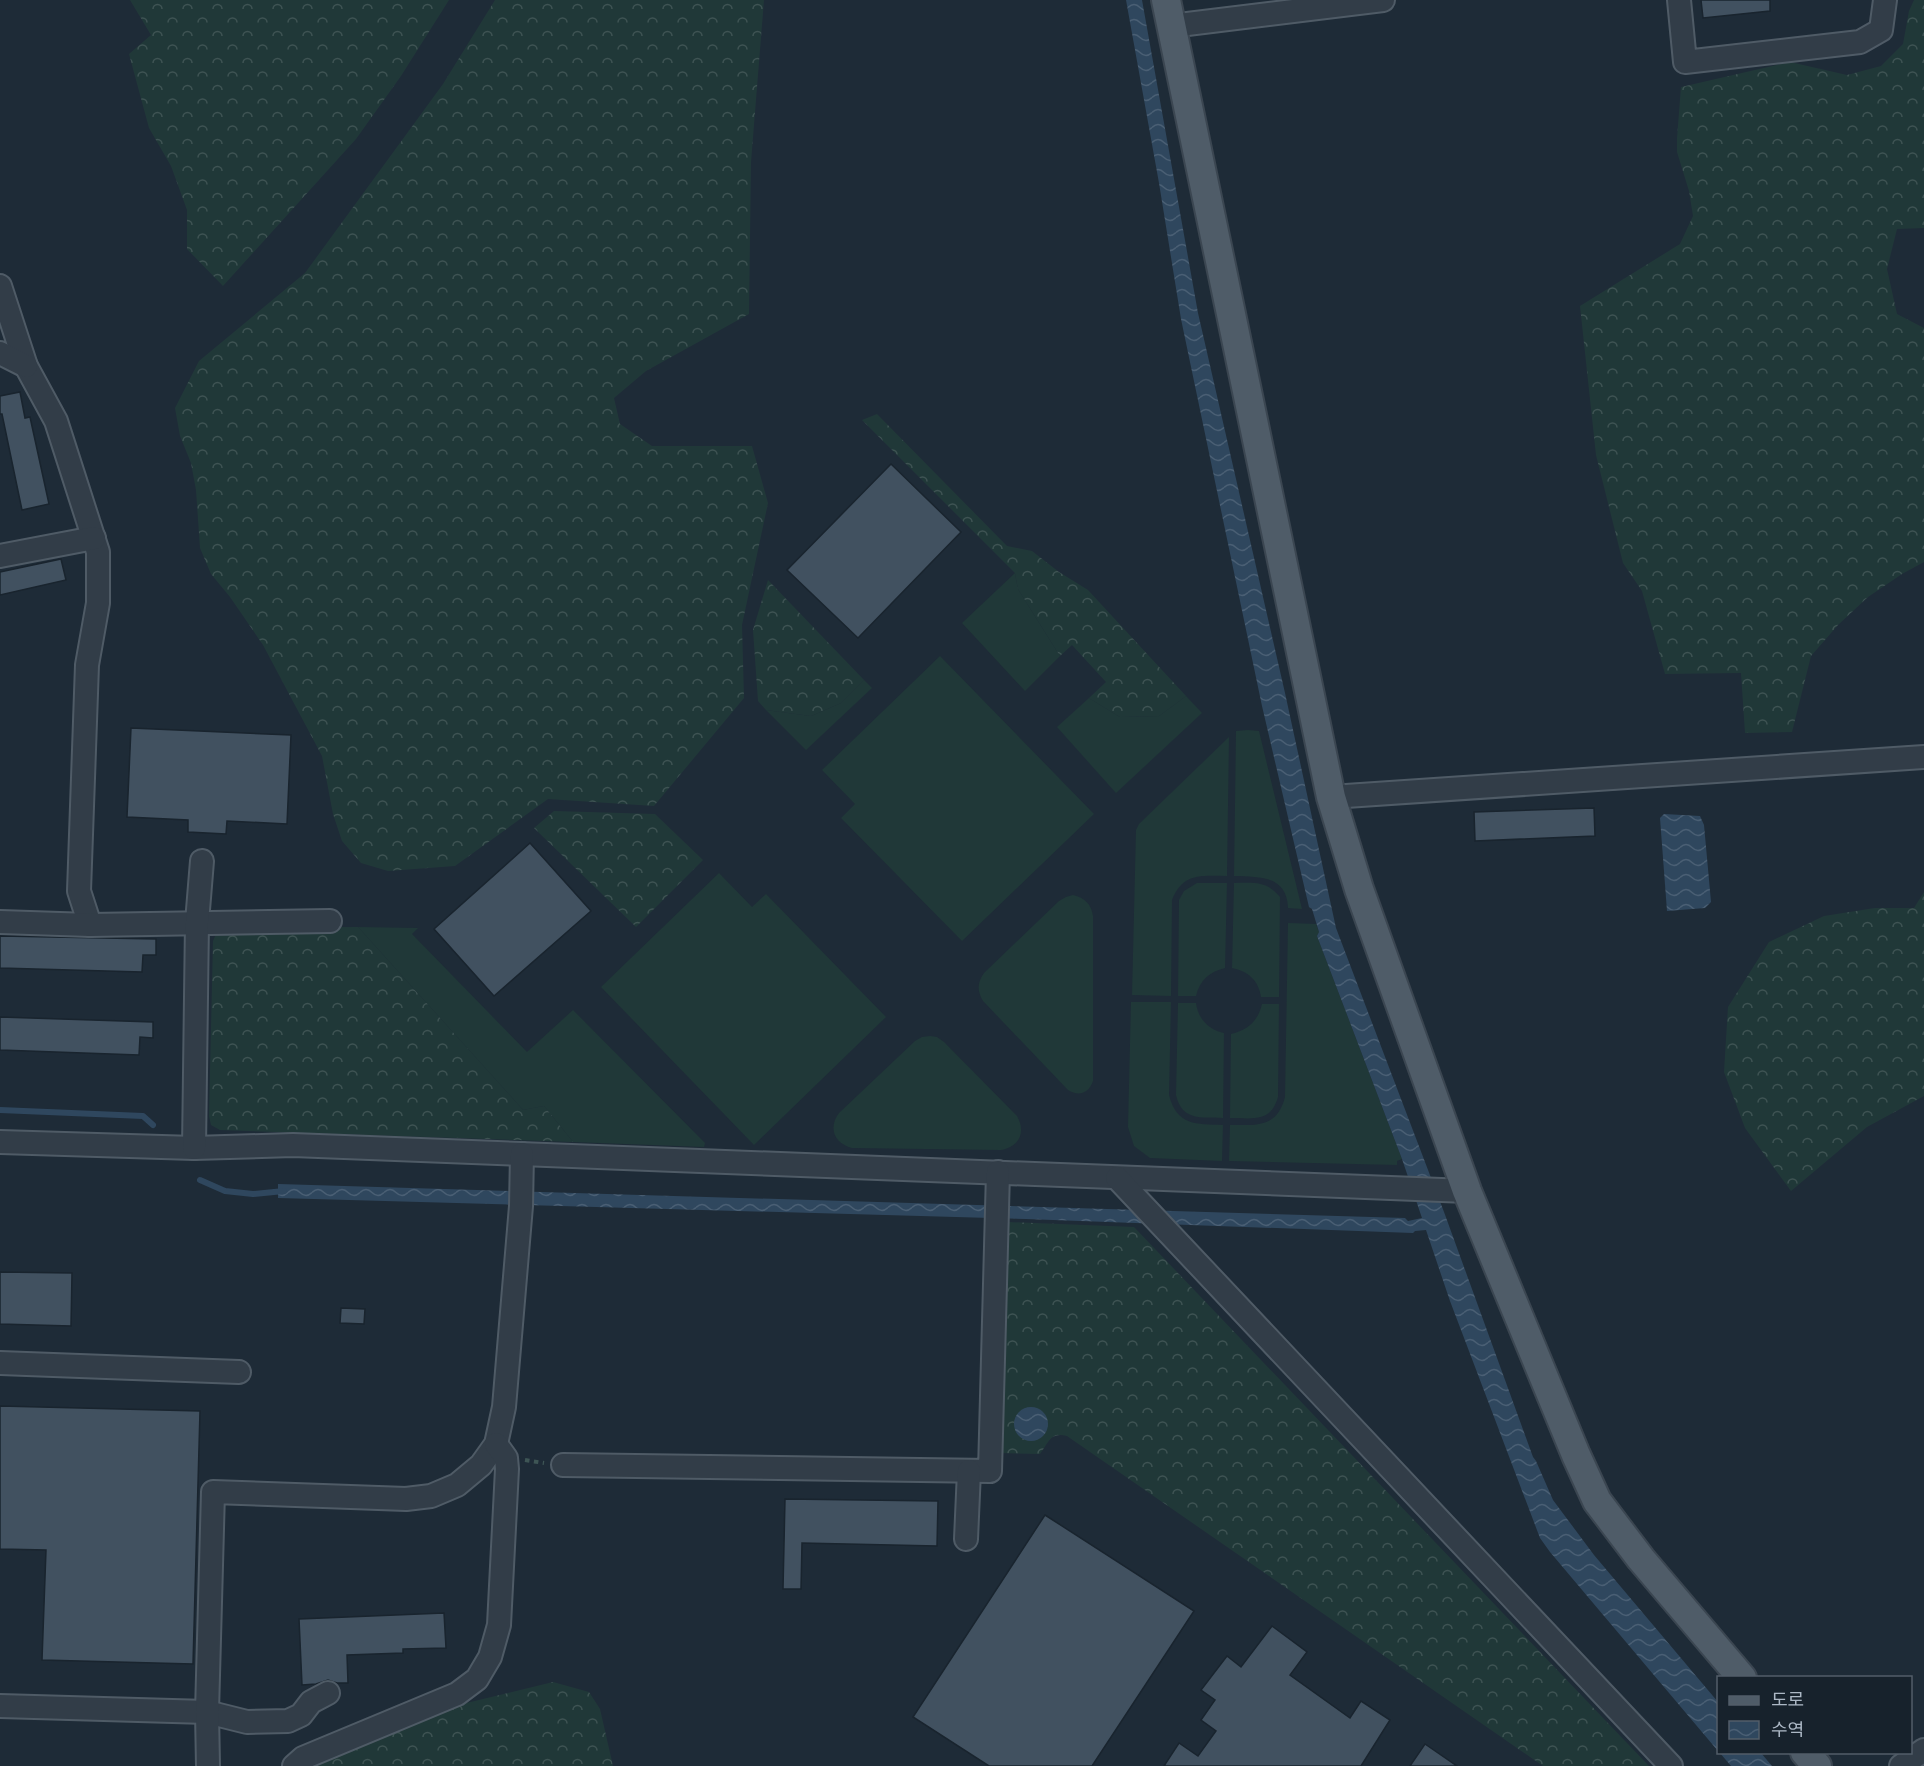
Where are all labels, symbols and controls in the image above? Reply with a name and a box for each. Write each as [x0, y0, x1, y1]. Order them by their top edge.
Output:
legend [1717, 1676, 1912, 1754]
text: 도로 [1771, 1688, 1804, 1710]
text: 수역 [1771, 1718, 1804, 1740]

